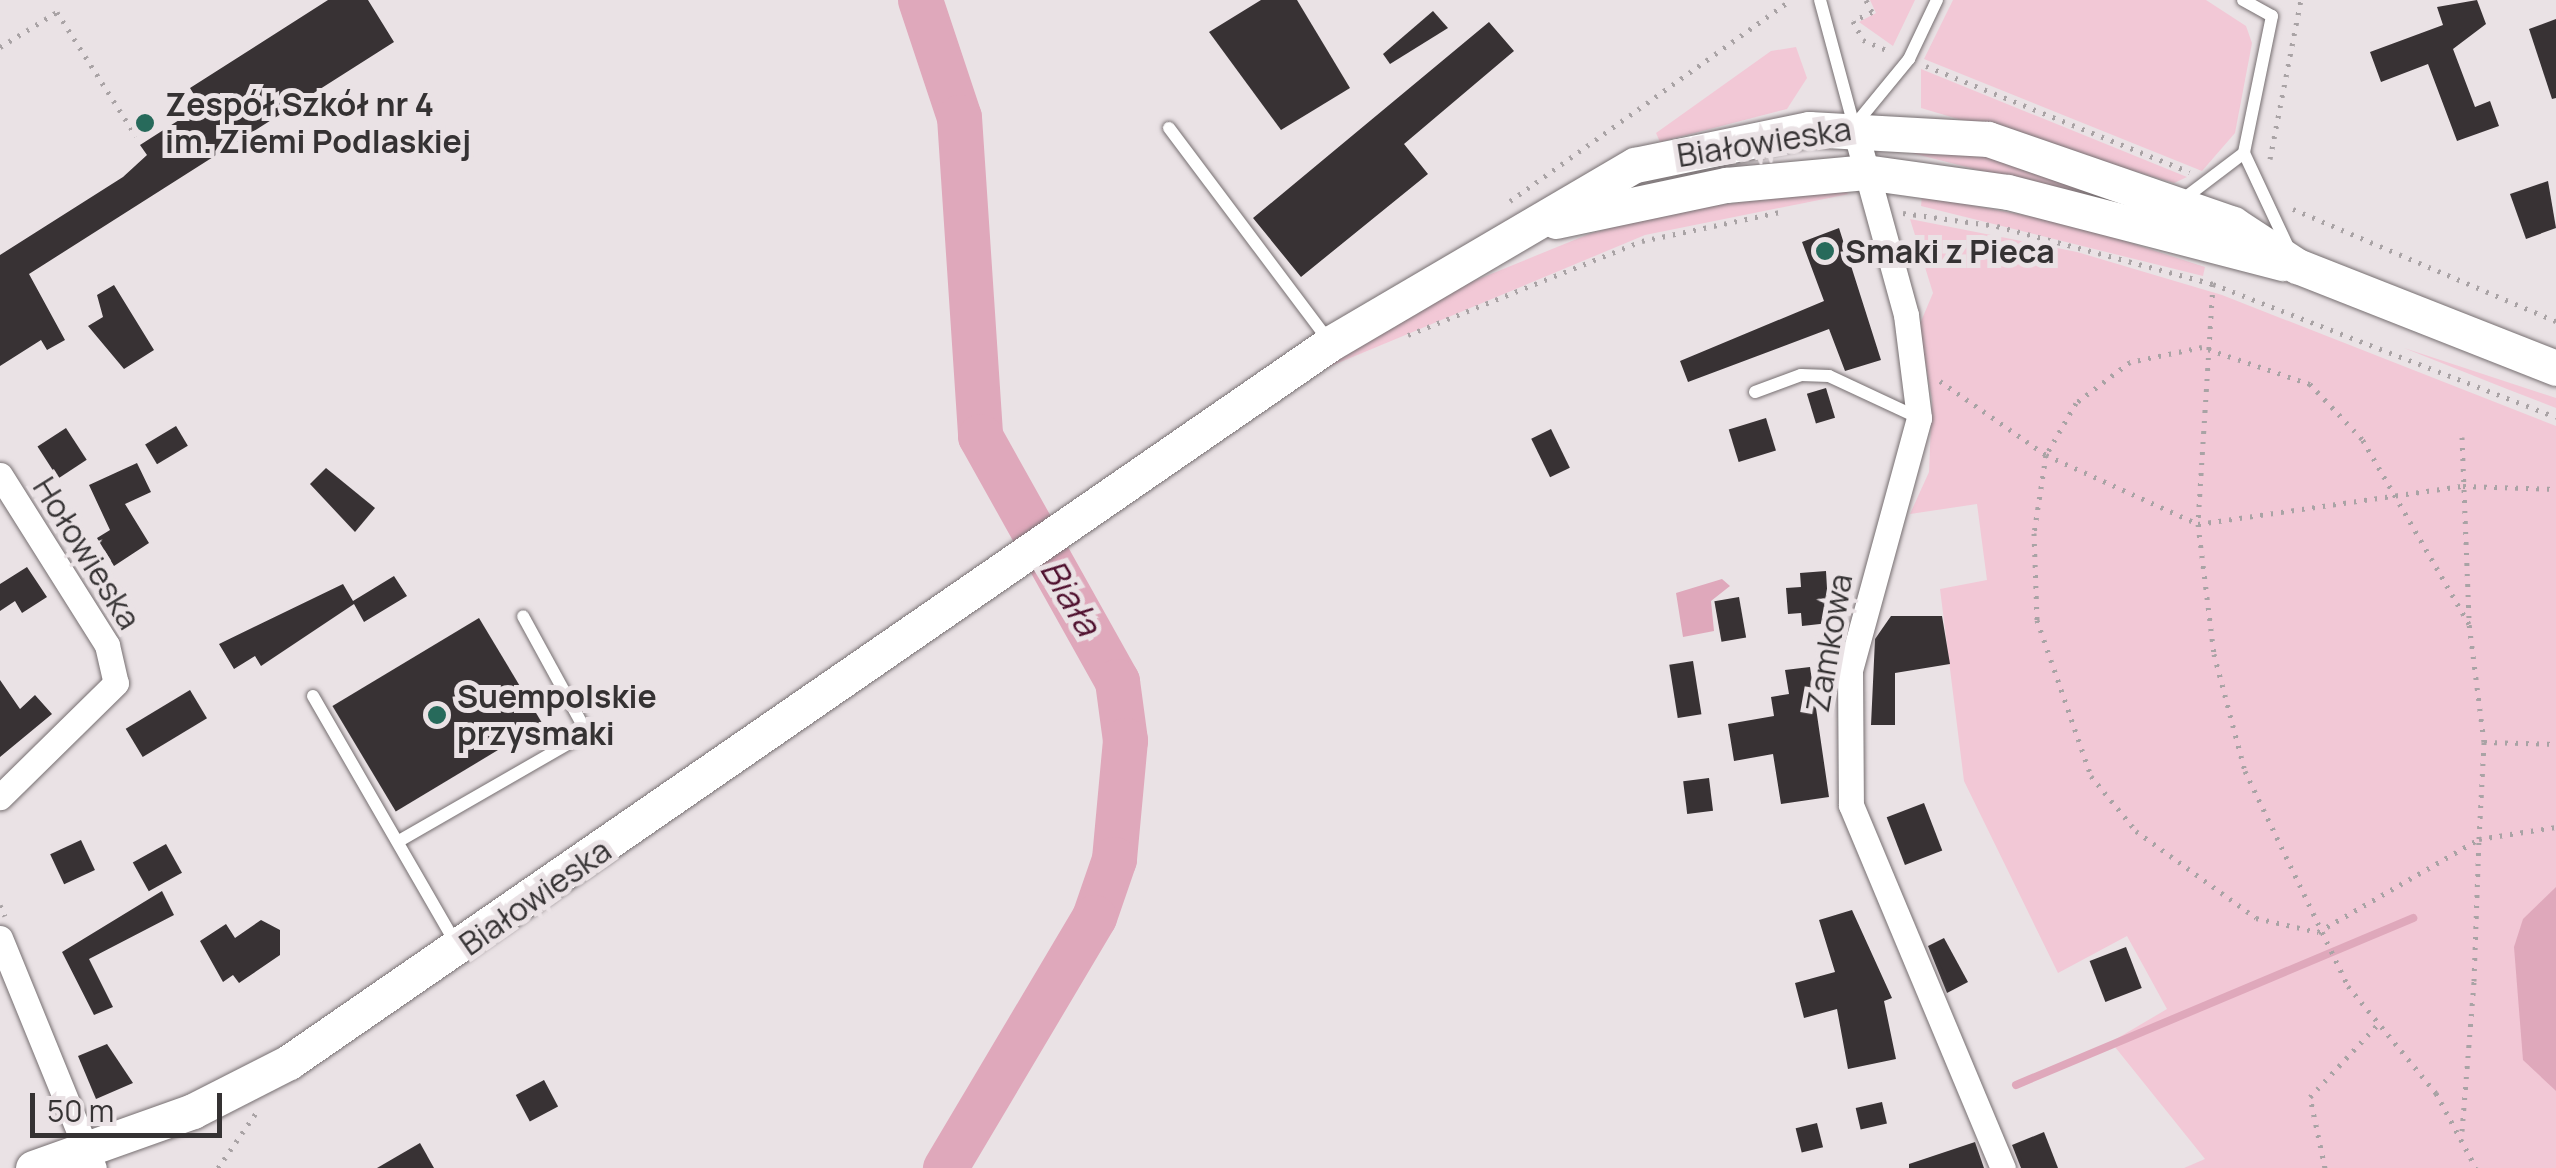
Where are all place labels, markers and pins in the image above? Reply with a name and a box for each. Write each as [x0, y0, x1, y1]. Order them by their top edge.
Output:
place label: Zespół Szkół nr 4 im. Ziemi Podlaskiej [165, 86, 471, 161]
marker: Zespół Szkół nr 4 im. Ziemi Podlaskiej [134, 112, 156, 134]
place label: Smaki z Pieca [1845, 232, 2055, 270]
marker: Smaki z Pieca [1814, 240, 1836, 262]
place label: Suempolskie przysmaki [457, 678, 657, 753]
marker: Suempolskie przysmaki [426, 704, 448, 726]

